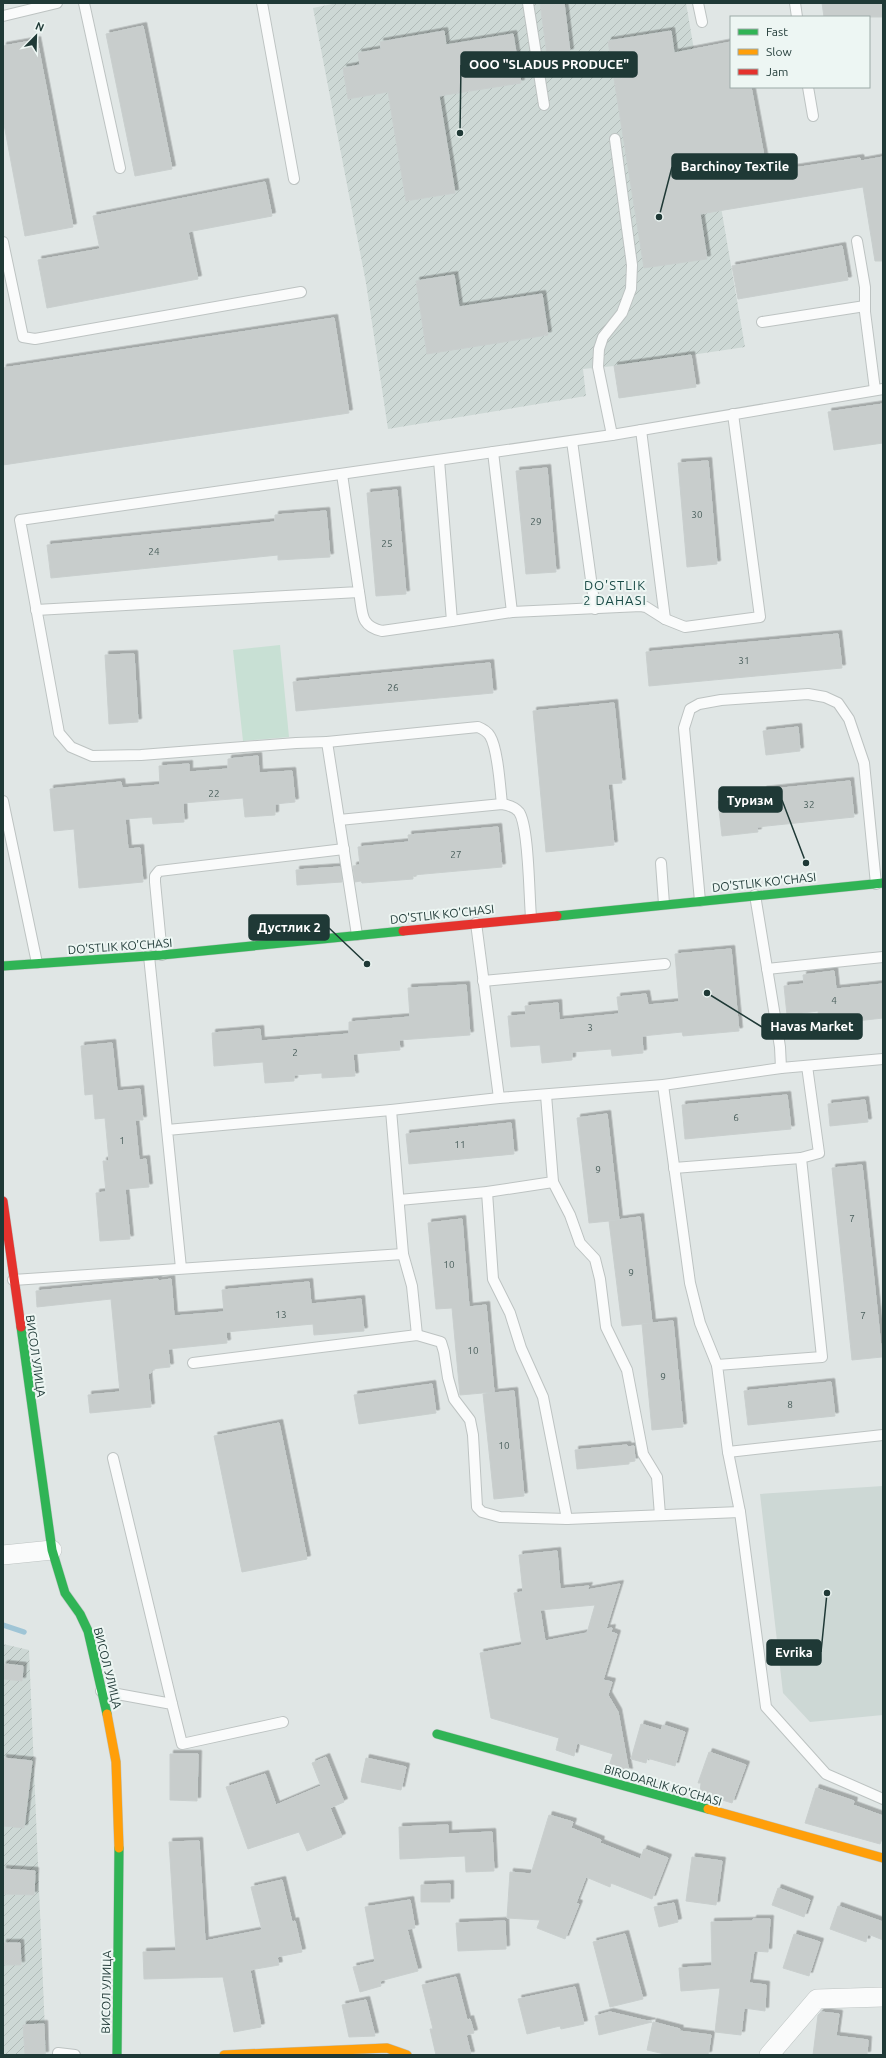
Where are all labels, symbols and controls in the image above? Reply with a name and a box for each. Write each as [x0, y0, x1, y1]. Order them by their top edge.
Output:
north arrow [16, 16, 56, 56]
legend [730, 16, 870, 88]
text: N [34, 20, 46, 34]
text: Fast [766, 25, 788, 38]
text: Slow [766, 45, 792, 58]
callout: OOO "SLADUS PRODUCE" [461, 52, 637, 77]
text: OOO "SLADUS PRODUCE" [469, 57, 629, 71]
text: Jam [766, 65, 788, 78]
callout: Barchinoy TexTile [672, 154, 797, 179]
text: Barchinoy TexTile [681, 159, 789, 173]
house number: 30 [691, 509, 703, 520]
house number: 29 [530, 516, 542, 527]
house number: 25 [381, 538, 393, 549]
house number: 24 [148, 546, 160, 557]
district label: DO'STLIK 2 DAHASI [583, 578, 647, 607]
house number: 31 [738, 655, 750, 666]
house number: 26 [387, 682, 399, 693]
callout: Туризм [719, 787, 782, 812]
house number: 22 [208, 788, 220, 799]
text: Туризм [727, 793, 773, 807]
house number: 32 [803, 799, 815, 810]
house number: 27 [450, 849, 462, 860]
street label: DO'STLIK KO'CHASI [711, 870, 817, 894]
street label: DO'STLIK KO'CHASI [389, 902, 495, 926]
callout: Дустлик 2 [249, 915, 329, 940]
text: Дустлик 2 [257, 920, 321, 934]
street label: DO'STLIK KO'CHASI [67, 936, 173, 956]
house number: 4 [831, 995, 837, 1006]
callout: Havas Market [762, 1014, 862, 1039]
text: Havas Market [770, 1019, 854, 1033]
house number: 3 [587, 1022, 593, 1033]
house number: 2 [292, 1047, 298, 1058]
house number: 6 [733, 1112, 739, 1123]
house number: 1 [119, 1135, 125, 1146]
house number: 11 [454, 1139, 466, 1150]
house number: 9 [595, 1164, 601, 1175]
house number: 7 [849, 1213, 855, 1224]
house number: 10 [443, 1259, 455, 1270]
house number: 9 [628, 1267, 634, 1278]
house number: 13 [275, 1309, 287, 1320]
house number: 7 [860, 1310, 866, 1321]
street label: ВИСОЛ УЛИЦА [24, 1314, 48, 1398]
house number: 10 [467, 1345, 479, 1356]
house number: 9 [660, 1371, 666, 1382]
house number: 8 [787, 1399, 793, 1410]
house number: 10 [498, 1440, 510, 1451]
street label: ВИСОЛ УЛИЦА [92, 1626, 124, 1710]
callout: Evrika [767, 1640, 821, 1665]
text: Evrika [775, 1645, 813, 1659]
street label: BIRODARLIK KO'CHASI [602, 1762, 724, 1808]
street label: ВИСОЛ УЛИЦА [99, 1950, 113, 2034]

